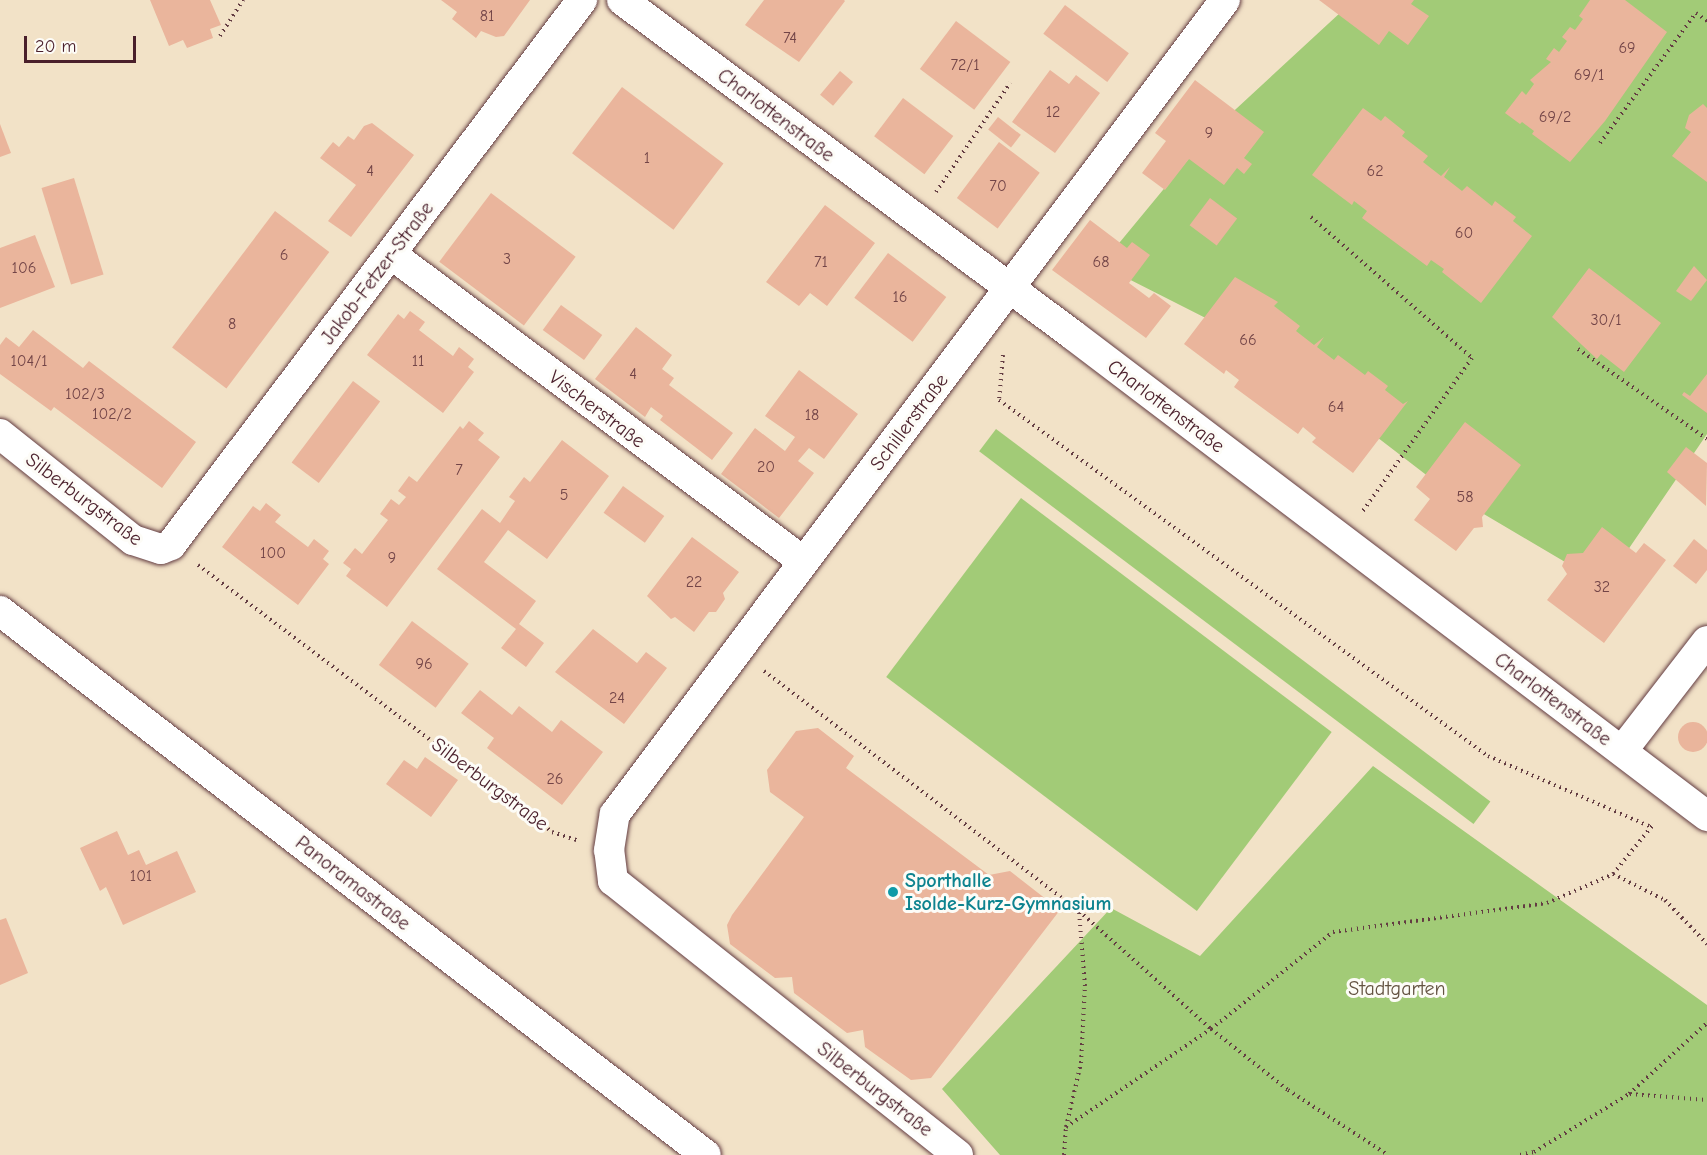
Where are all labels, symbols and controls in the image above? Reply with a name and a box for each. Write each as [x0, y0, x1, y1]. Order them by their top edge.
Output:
house number: 81 [480, 6, 494, 26]
scale bar [27, 24, 140, 62]
house number: 74 [783, 28, 797, 48]
text: 20 m [35, 36, 76, 57]
house number: 69 [1618, 38, 1636, 58]
house number: 72/1 [950, 55, 980, 75]
street label: Charlottenstraße [713, 63, 839, 167]
house number: 69/1 [1574, 65, 1604, 85]
house number: 12 [1046, 102, 1060, 122]
house number: 69/2 [1539, 107, 1571, 127]
house number: 9 [1205, 123, 1213, 143]
house number: 1 [644, 148, 650, 168]
house number: 4 [366, 161, 374, 181]
house number: 62 [1366, 161, 1384, 181]
house number: 70 [989, 176, 1007, 196]
street label: Jakob-Fetzer-Straße [315, 197, 439, 349]
house number: 60 [1455, 223, 1473, 243]
house number: 6 [280, 245, 288, 265]
house number: 3 [503, 249, 511, 269]
house number: 71 [814, 252, 828, 272]
house number: 68 [1093, 252, 1109, 272]
house number: 106 [12, 258, 36, 278]
house number: 16 [892, 287, 908, 307]
house number: 30/1 [1590, 310, 1622, 330]
house number: 8 [228, 314, 236, 334]
house number: 66 [1239, 330, 1257, 350]
house number: 104/1 [10, 351, 48, 371]
house number: 11 [412, 351, 424, 371]
street label: Charlottenstraße [1103, 354, 1229, 458]
house number: 4 [629, 364, 637, 384]
street label: Vischerstraße [544, 365, 650, 453]
street label: Schillerstraße [865, 369, 953, 475]
house number: 102/3 [65, 384, 105, 404]
house number: 64 [1328, 397, 1344, 417]
house number: 102/2 [92, 404, 132, 424]
house number: 18 [805, 405, 819, 425]
street label: Silberburgstraße [21, 447, 147, 551]
house number: 20 [757, 457, 775, 477]
house number: 7 [455, 460, 463, 480]
house number: 5 [560, 485, 568, 505]
house number: 58 [1457, 487, 1473, 507]
house number: 100 [260, 543, 286, 563]
house number: 9 [388, 548, 396, 568]
house number: 22 [686, 572, 702, 592]
house number: 32 [1594, 577, 1610, 597]
street label: Charlottenstraße [1490, 647, 1616, 751]
house number: 96 [415, 654, 433, 674]
house number: 24 [609, 688, 625, 708]
street label: Silberburgstraße [427, 732, 553, 836]
house number: 26 [546, 769, 564, 789]
street label: Panoramastraße [291, 831, 415, 935]
house number: 101 [130, 866, 152, 886]
place label: Sporthalle Isolde-Kurz-Gymnasium [905, 868, 1111, 915]
marker: Sporthalle Isolde-Kurz-Gymnasium [886, 885, 900, 899]
park label: Stadtgarten [1348, 976, 1446, 1000]
street label: Silberburgstraße [812, 1036, 938, 1142]

